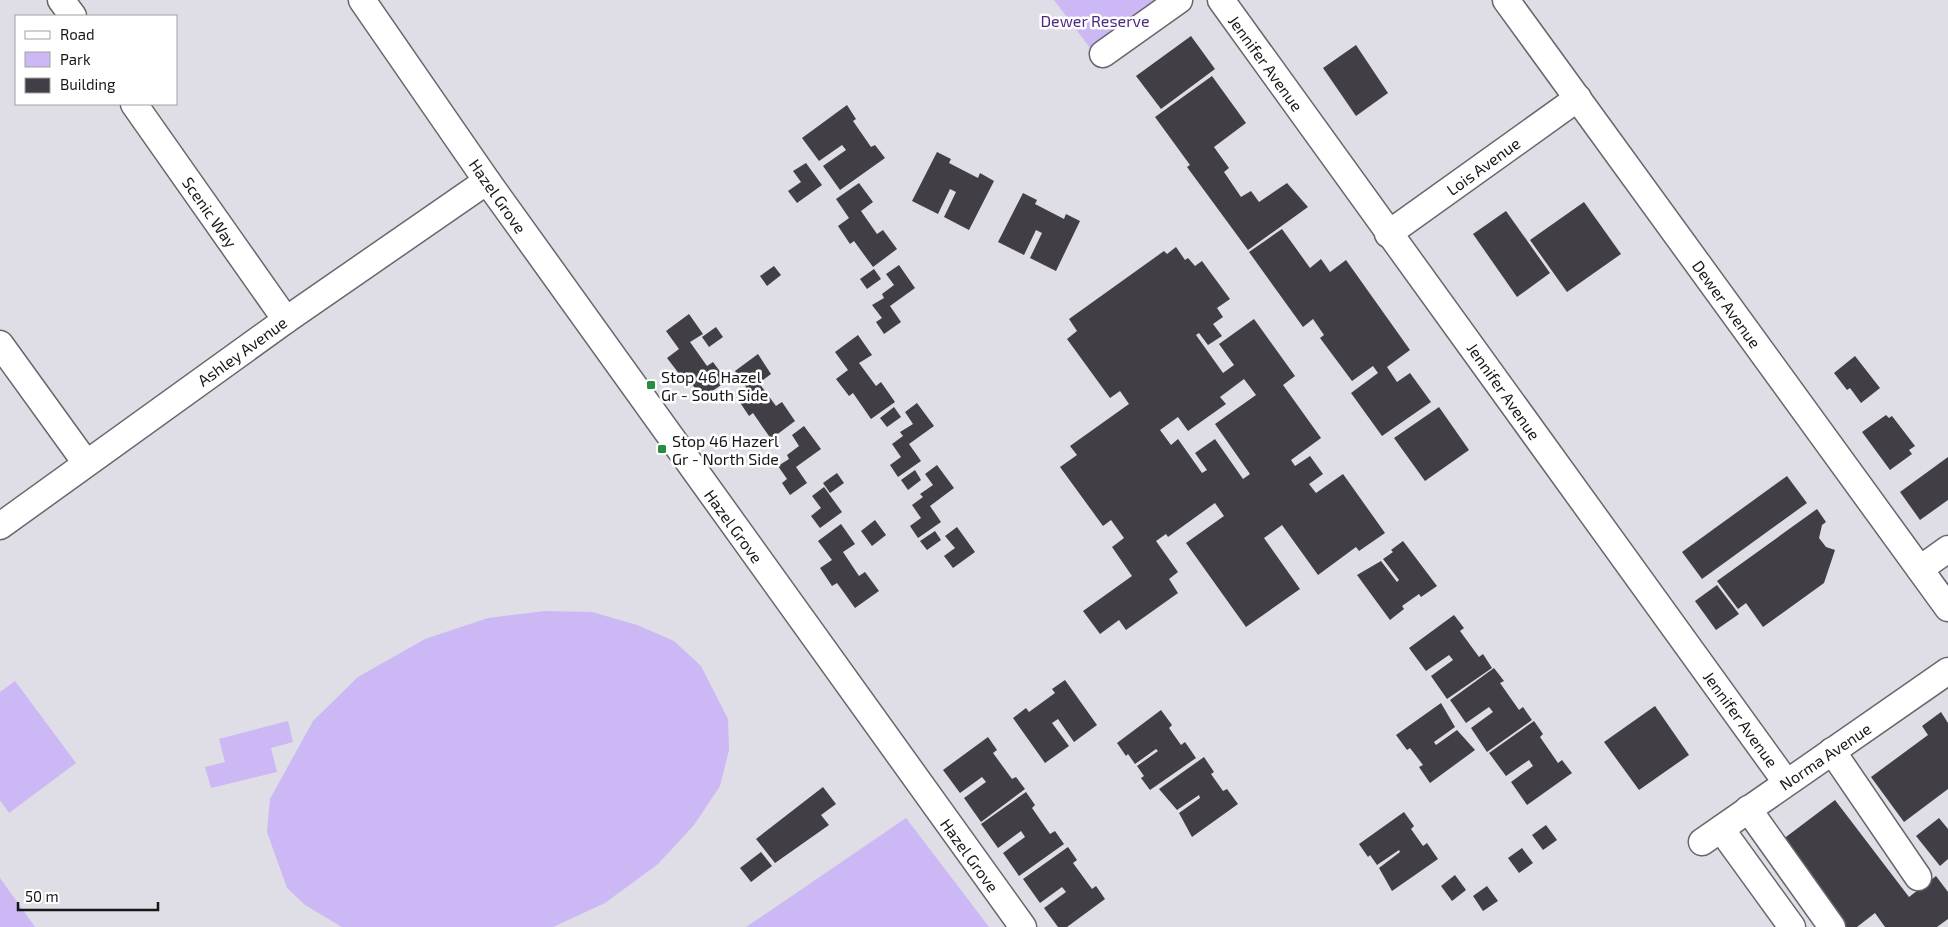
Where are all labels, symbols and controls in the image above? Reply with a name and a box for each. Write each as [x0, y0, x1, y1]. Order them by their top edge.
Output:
park label: Dewer Reserve [1040, 11, 1150, 30]
street label: Jennifer Avenue [1225, 11, 1307, 115]
legend [15, 15, 178, 105]
text: Road [60, 25, 95, 43]
text: Park [60, 50, 91, 68]
text: Building [60, 75, 116, 93]
street label: Lois Avenue [1443, 133, 1523, 199]
street label: Hazel Grove [465, 155, 531, 237]
street label: Scenic Way [179, 173, 242, 251]
street label: Dewer Avenue [1689, 256, 1765, 352]
street label: Ashley Avenue [194, 312, 290, 390]
street label: Jennifer Avenue [1464, 339, 1544, 443]
place label: Stop 46 Hazel Gr - South Side [661, 367, 768, 404]
marker: Stop 46 Hazel Gr - South Side [645, 379, 657, 391]
place label: Stop 46 Hazerl Gr - North Side [672, 431, 779, 468]
marker: Stop 46 Hazerl Gr - North Side [656, 443, 668, 455]
street label: Hazel Grove [701, 485, 767, 567]
street label: Jennifer Avenue [1700, 667, 1782, 771]
street label: Norma Avenue [1776, 718, 1874, 794]
street label: Hazel Grove [937, 814, 1003, 896]
scale bar [18, 880, 158, 912]
text: 50 m [25, 887, 59, 905]

